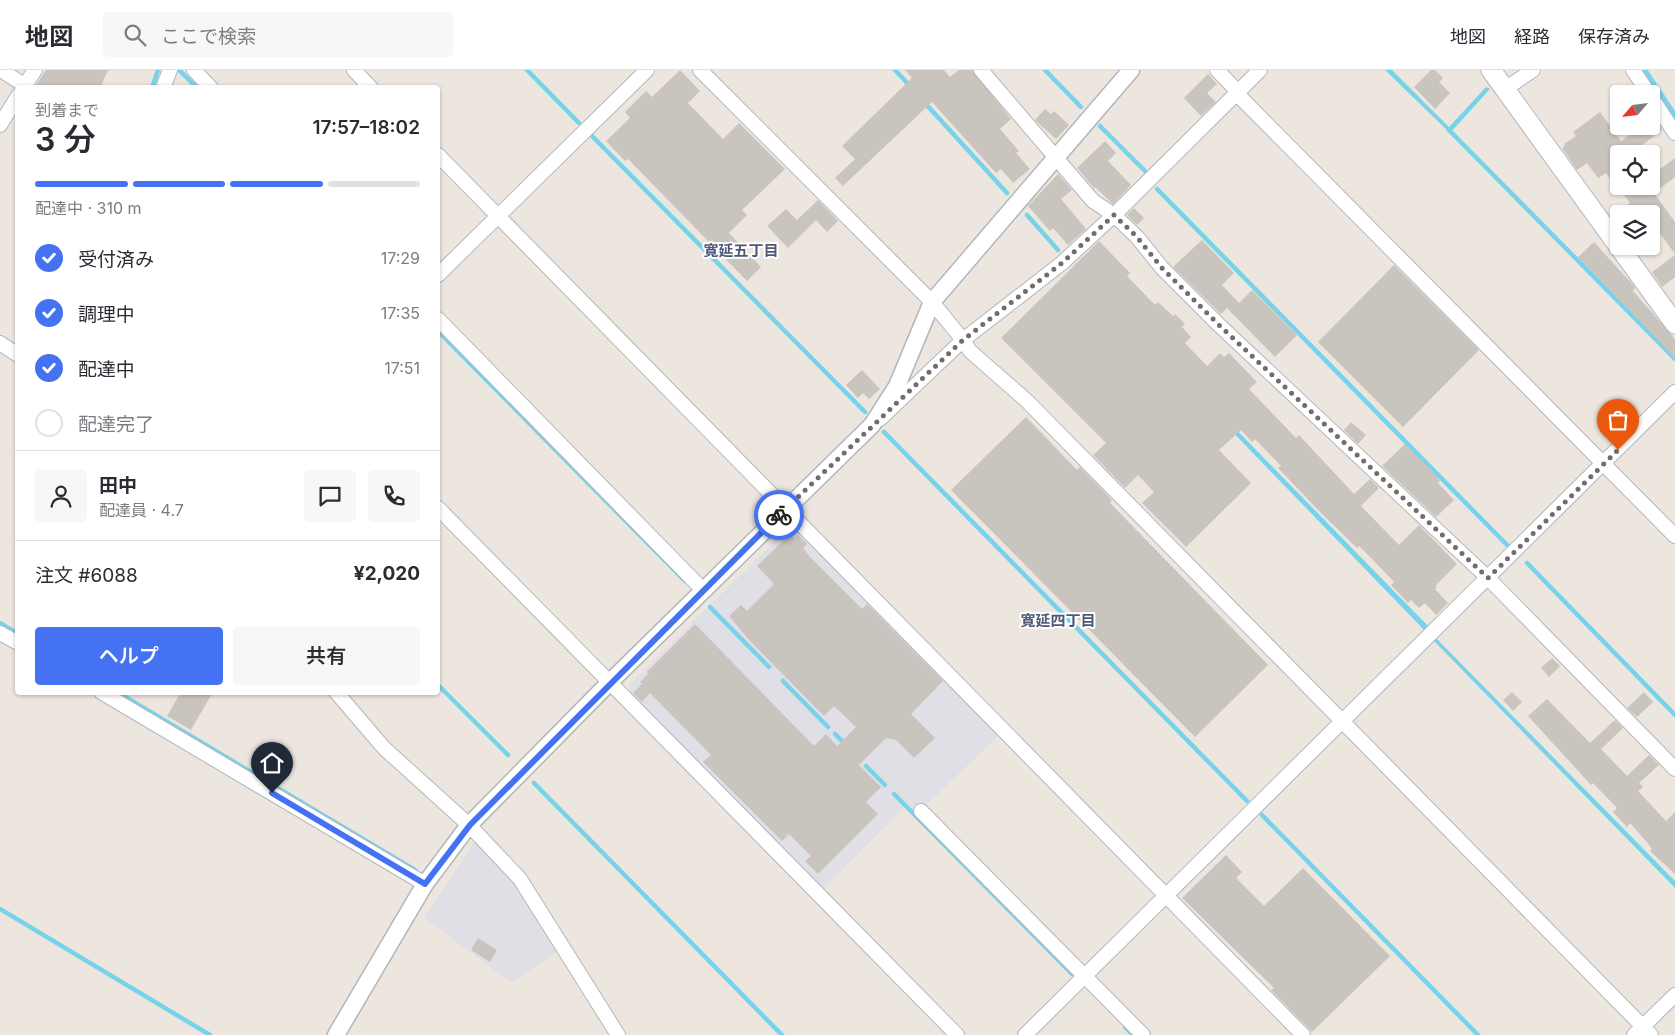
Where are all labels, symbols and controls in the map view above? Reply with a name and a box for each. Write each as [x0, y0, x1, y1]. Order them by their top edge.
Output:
search box [103, 12, 453, 57]
icon: search [121, 21, 149, 49]
text: 地図 [25, 22, 73, 51]
text: ここで検索 [161, 25, 256, 48]
text: 地図 [1450, 26, 1486, 47]
text: 経路 [1514, 26, 1550, 47]
text: 保存済み [1578, 26, 1650, 47]
north arrow [1610, 85, 1660, 135]
map controls [1610, 85, 1660, 255]
text: 到着まで [35, 100, 99, 120]
text: 17:57–18:02 [313, 116, 420, 139]
text: 3 分 [35, 120, 95, 159]
button: locate [1610, 145, 1660, 195]
text: 配達中 · 310 m [35, 198, 142, 218]
button: layers [1610, 205, 1660, 255]
district label: 寛延五丁目 [703, 241, 779, 260]
icon: check [35, 244, 63, 272]
text: 受付済み [78, 248, 154, 271]
text: 17:29 [381, 248, 420, 268]
icon: check [35, 299, 63, 327]
text: 調理中 [78, 303, 135, 326]
text: 17:35 [381, 303, 420, 323]
icon: check [35, 354, 63, 382]
text: 配達中 [78, 358, 135, 381]
text: 17:51 [384, 358, 420, 378]
pin [1597, 399, 1639, 450]
icon: bag [1604, 406, 1632, 434]
text: 配達完了 [78, 413, 154, 436]
button: person [35, 470, 87, 522]
button: chat [304, 470, 356, 522]
button: phone [368, 470, 420, 522]
text: 田中 [99, 474, 137, 497]
courier [754, 490, 804, 540]
text: 配達員 · 4.7 [99, 500, 184, 520]
icon: bike [765, 501, 793, 529]
text: ¥2,020 [354, 562, 420, 585]
text: 注文 #6088 [35, 564, 138, 587]
district label: 寛延四丁目 [1020, 611, 1096, 630]
button: ヘルプ [35, 627, 223, 685]
button: 共有 [233, 627, 420, 685]
pin [251, 742, 293, 793]
icon: home [258, 749, 286, 777]

